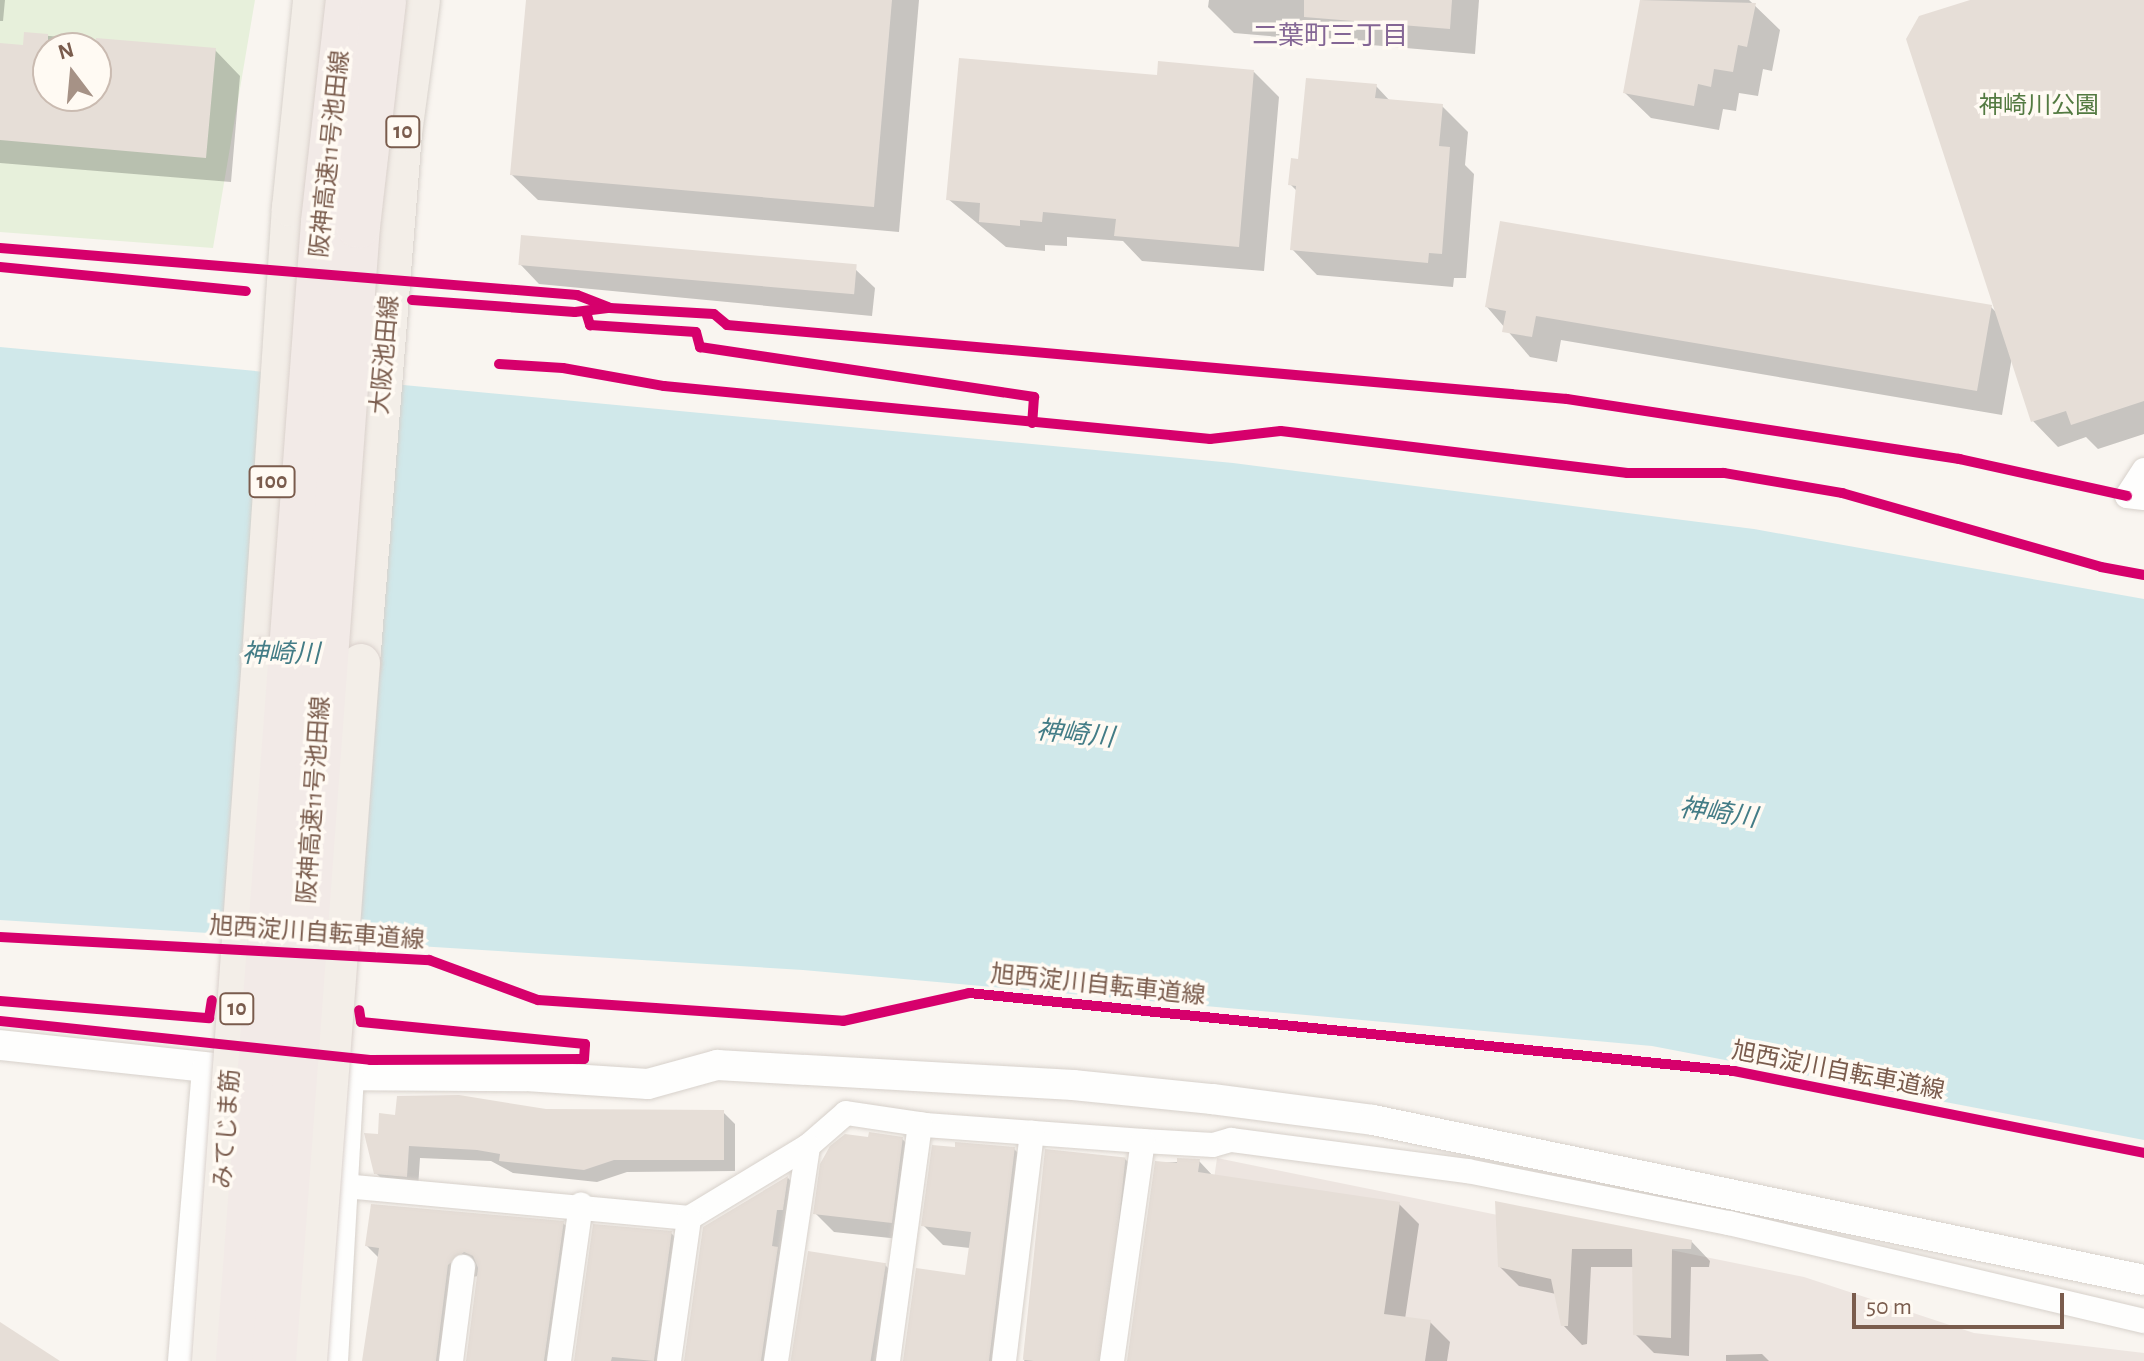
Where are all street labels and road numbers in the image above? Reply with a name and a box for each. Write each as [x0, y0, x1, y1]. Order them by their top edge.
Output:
street label: 阪神高速11号池田線 [306, 49, 356, 259]
road number: 10 [385, 114, 421, 150]
street label: 大阪池田線 [366, 294, 406, 416]
road number: 100 [248, 464, 296, 500]
street label: 阪神高速11号池田線 [293, 695, 337, 905]
street label: 旭西淀川自転車道線 [208, 912, 426, 956]
street label: 旭西淀川自転車道線 [989, 960, 1207, 1012]
road number: 10 [219, 991, 255, 1027]
street label: 旭西淀川自転車道線 [1729, 1037, 1947, 1107]
street label: みてじま筋 [209, 1068, 247, 1190]

